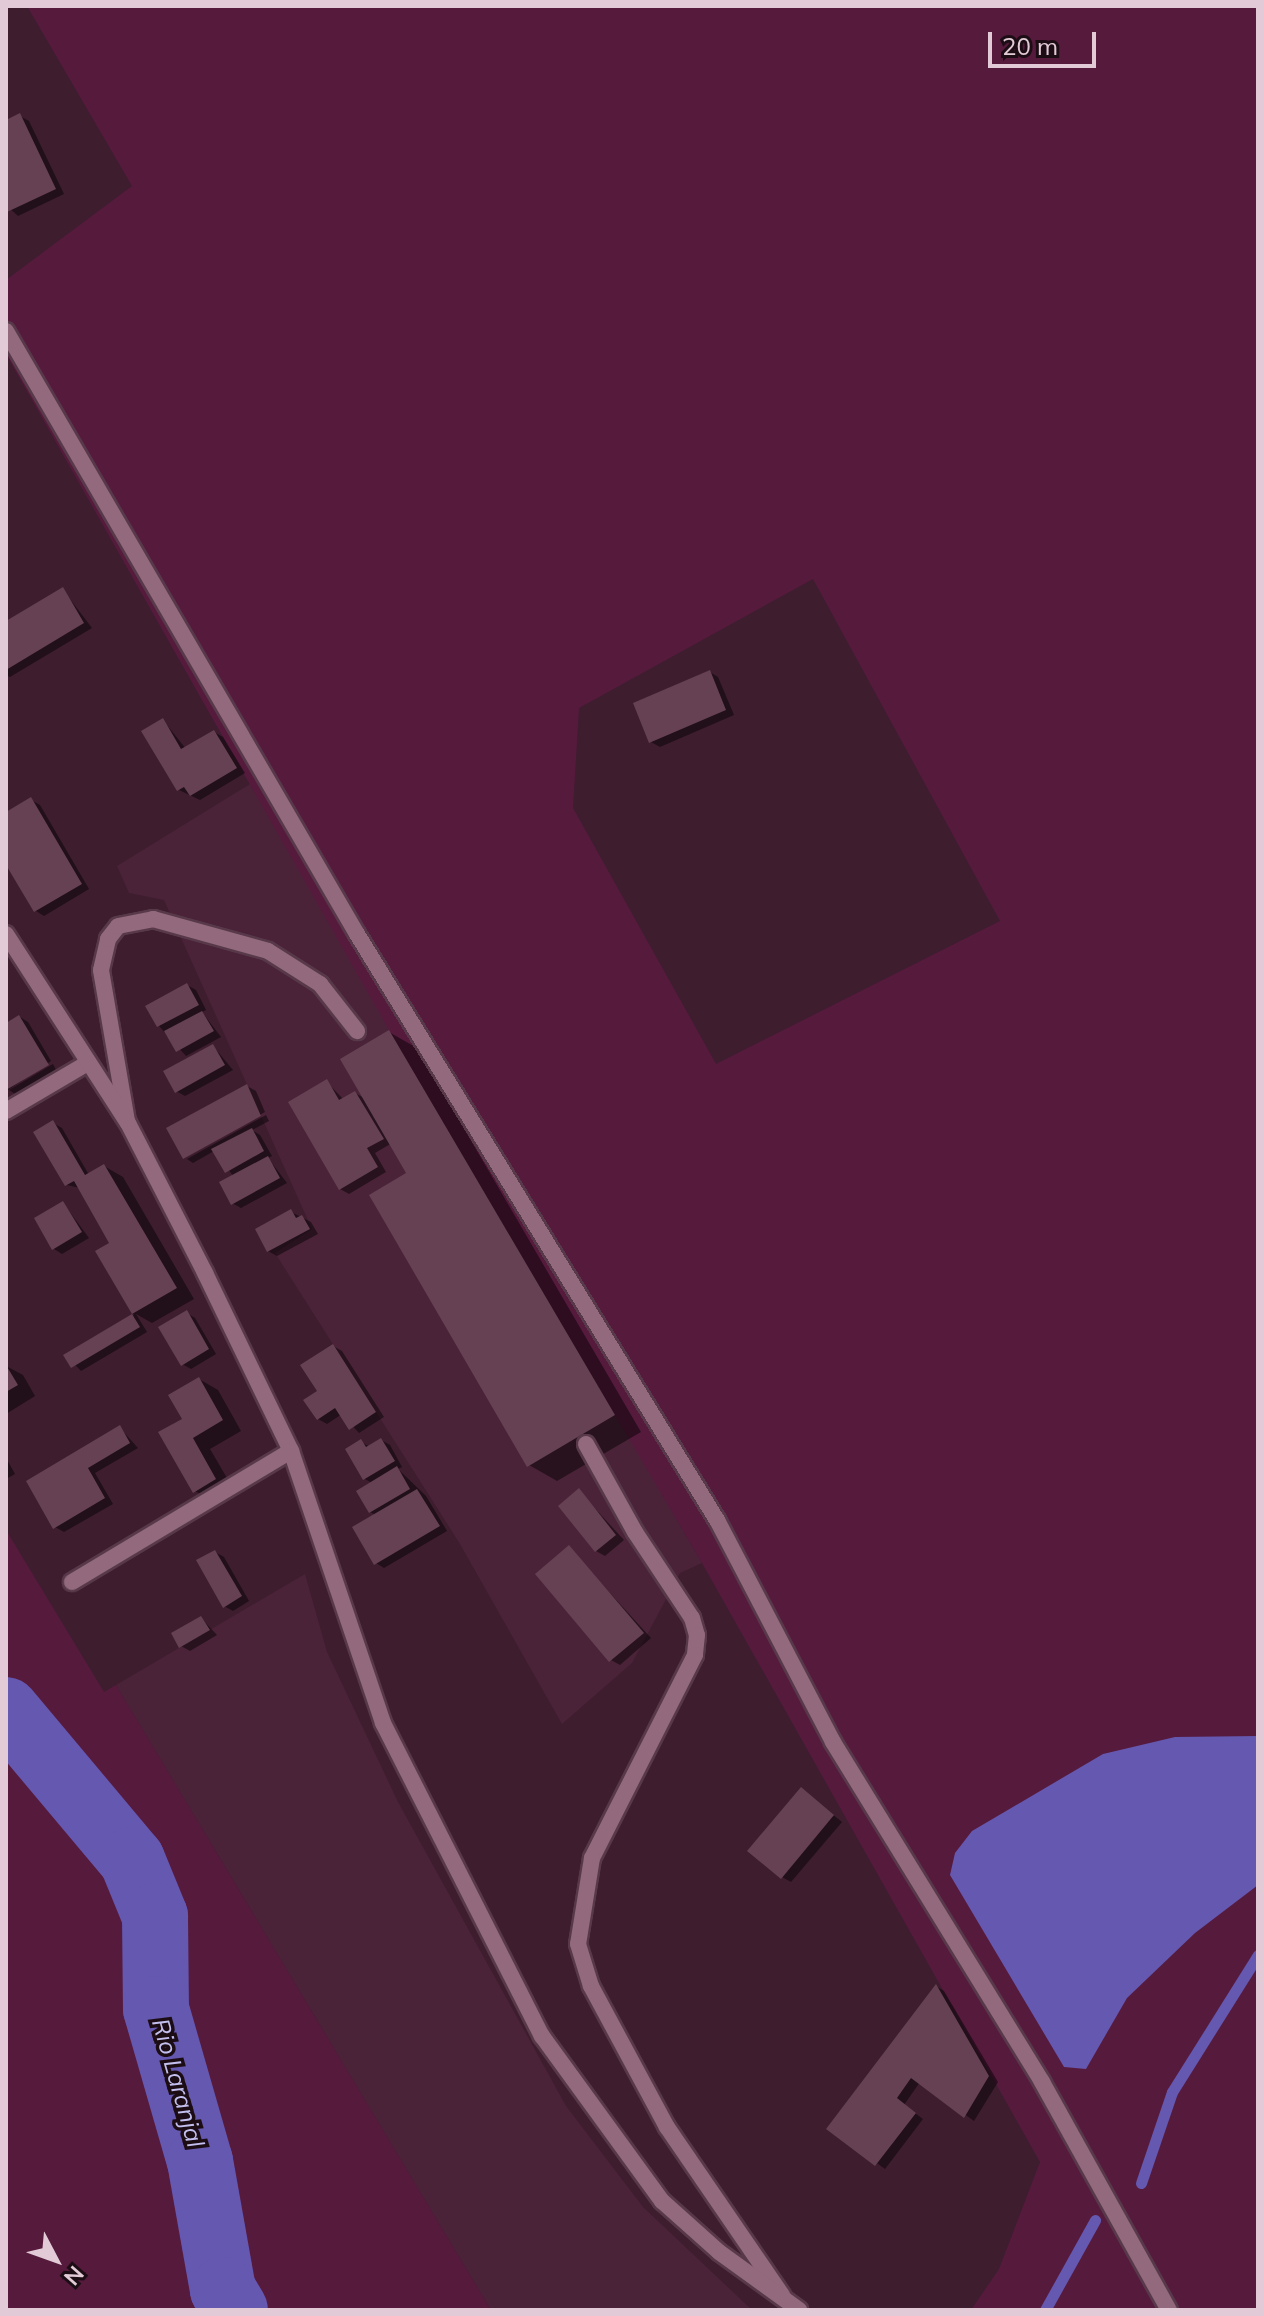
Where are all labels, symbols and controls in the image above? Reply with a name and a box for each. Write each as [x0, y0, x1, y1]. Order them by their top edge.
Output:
scale bar [992, 16, 1100, 66]
text: 20 m [1002, 31, 1058, 61]
water label: Rio Laranjal [146, 2015, 210, 2151]
north arrow [16, 2220, 96, 2300]
text: N [58, 2260, 90, 2291]

